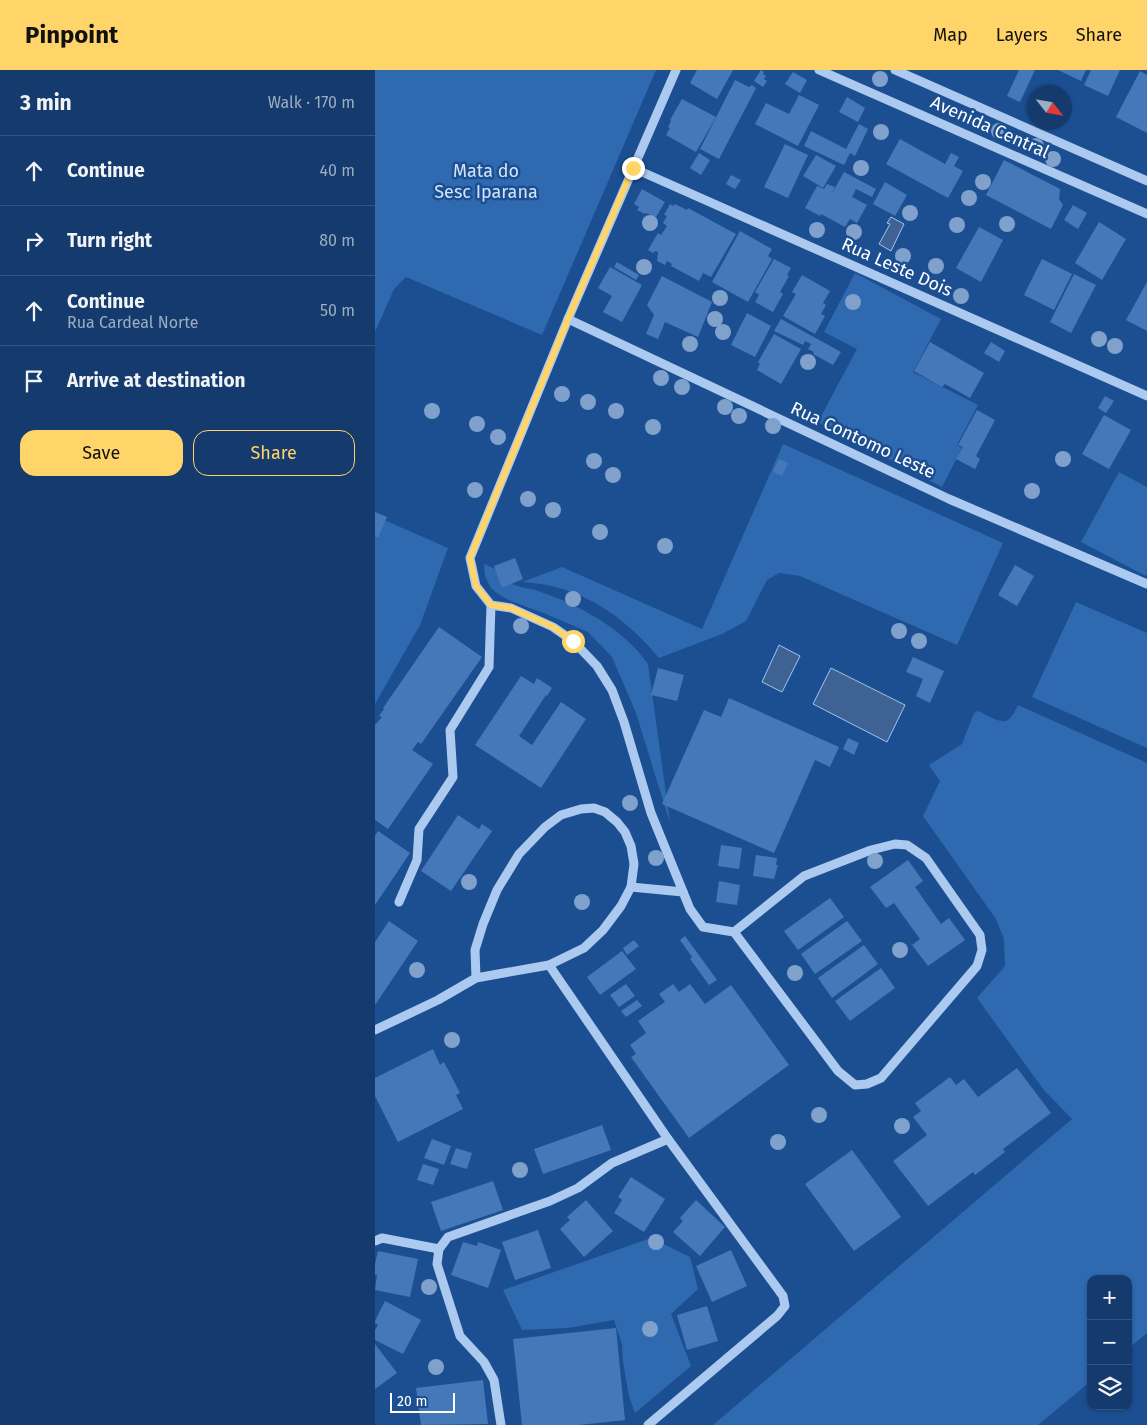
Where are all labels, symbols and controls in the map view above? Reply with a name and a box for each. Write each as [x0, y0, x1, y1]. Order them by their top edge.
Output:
text: Pinpoint [25, 21, 118, 49]
text: Map [933, 24, 968, 46]
text: Layers [996, 24, 1048, 46]
text: Share [1076, 24, 1122, 46]
north arrow [1027, 85, 1072, 130]
text: 3 min [20, 90, 72, 116]
street label: Avenida Central [927, 91, 1053, 163]
text: Walk · 170 m [268, 93, 355, 112]
icon: ahead [20, 157, 48, 185]
route end [622, 157, 645, 180]
text: Continue [67, 159, 145, 182]
park label: Mata do Sesc Iparana [434, 160, 538, 203]
text: 40 m [320, 161, 355, 180]
icon: right [20, 227, 48, 255]
text: Turn right [67, 229, 152, 252]
text: 80 m [319, 231, 355, 250]
street label: Rua Leste Dois [838, 233, 956, 301]
text: Continue [67, 290, 145, 313]
icon: ahead [20, 297, 48, 325]
text: 50 m [320, 301, 355, 320]
text: Rua Cardeal Norte [67, 313, 198, 332]
icon: arrive [20, 367, 48, 395]
text: Arrive at destination [67, 369, 246, 392]
street label: Rua Contomo Leste [787, 397, 939, 483]
button: Save [20, 430, 183, 476]
button: Share [193, 430, 355, 476]
route start [562, 630, 585, 653]
map controls [1087, 1275, 1132, 1410]
button: + [1087, 1275, 1132, 1320]
button: − [1087, 1320, 1132, 1365]
button: layers [1087, 1365, 1132, 1410]
scale bar [390, 1390, 455, 1413]
text: 20 m [397, 1393, 427, 1410]

